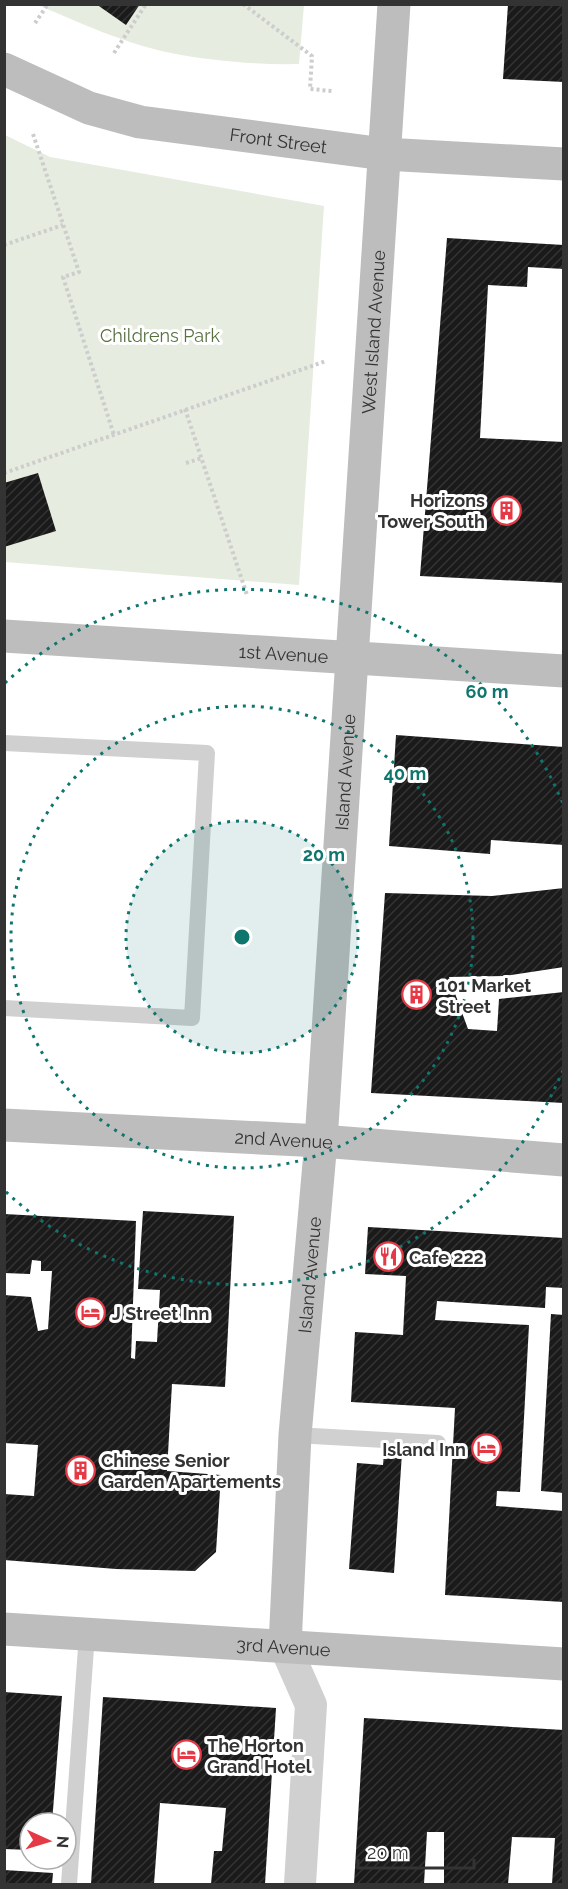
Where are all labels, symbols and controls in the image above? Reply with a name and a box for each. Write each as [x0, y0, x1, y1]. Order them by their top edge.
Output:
street label: Front Street [229, 123, 328, 157]
street label: West Island Avenue [357, 249, 389, 415]
park label: Childrens Park [100, 325, 220, 346]
place label: Horizons Tower South [378, 490, 485, 532]
building icon: Horizons Tower South [490, 494, 522, 526]
street label: 1st Avenue [238, 640, 329, 667]
text: 60 m [465, 681, 509, 702]
street label: Island Avenue [330, 713, 359, 831]
text: 40 m [384, 763, 426, 784]
text: 20 m [303, 844, 345, 865]
centre of rings [232, 927, 252, 947]
place label: 101 Market Street [438, 975, 531, 1017]
building icon: 101 Market Street [401, 979, 433, 1011]
street label: 2nd Avenue [234, 1126, 334, 1152]
street label: Island Avenue [294, 1215, 325, 1334]
restaurant icon: Cafe 222 [372, 1241, 404, 1273]
place label: Cafe 222 [409, 1247, 484, 1268]
hotel icon: J Street Inn [75, 1297, 107, 1329]
place label: J Street Inn [112, 1303, 209, 1324]
hotel icon: Island Inn [471, 1433, 503, 1465]
place label: Island Inn [382, 1439, 466, 1460]
place label: Chinese Senior Garden Apartements [101, 1450, 281, 1492]
building icon: Chinese Senior Garden Apartements [64, 1454, 96, 1486]
street label: 3rd Avenue [236, 1633, 332, 1660]
place label: The Horton Grand Hotel [207, 1735, 312, 1777]
hotel icon: The Horton Grand Hotel [170, 1739, 202, 1771]
north arrow [18, 1811, 78, 1871]
scale bar [358, 1832, 474, 1870]
text: N [53, 1835, 72, 1849]
text: 20 m [367, 1842, 409, 1863]

